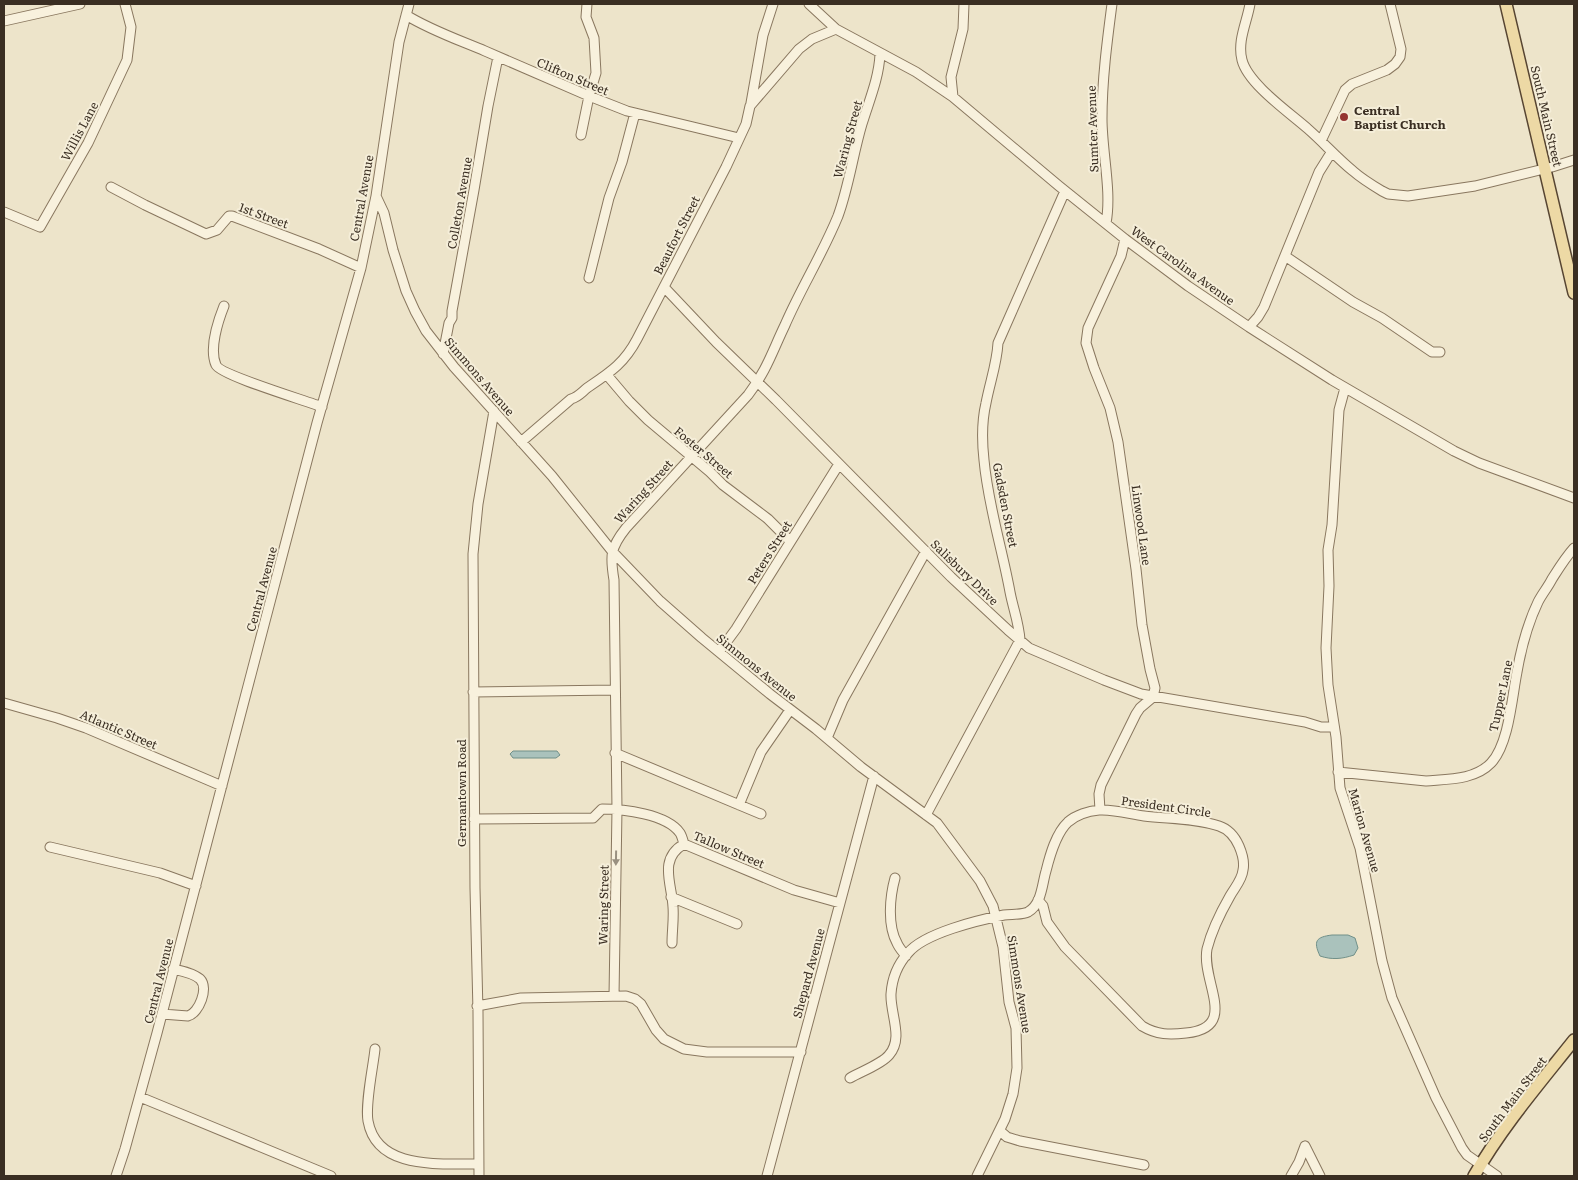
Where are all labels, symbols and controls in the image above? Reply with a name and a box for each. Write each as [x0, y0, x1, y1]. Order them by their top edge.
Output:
street label: Clifton Street [534, 53, 612, 99]
street label: South Main Street [1527, 64, 1567, 169]
street label: Sumter Avenue [1081, 85, 1103, 173]
street label: Willis Lane [56, 98, 102, 164]
street label: Waring Street [828, 98, 866, 180]
place label: Central Baptist Church [1354, 101, 1446, 133]
marker: Central Baptist Church [1338, 111, 1350, 123]
street label: Central Avenue [345, 153, 377, 243]
street label: Colleton Avenue [442, 155, 476, 251]
street label: Beaufort Street [648, 192, 704, 278]
street label: 1st Street [237, 198, 292, 232]
street label: West Carolina Avenue [1127, 221, 1239, 309]
street label: Simmons Avenue [441, 333, 519, 419]
street label: Foster Street [670, 422, 738, 482]
street label: Waring Street [609, 455, 677, 527]
street label: Gadsden Street [989, 461, 1023, 549]
street label: Linwood Lane [1127, 484, 1157, 566]
street label: Peters Street [742, 517, 796, 587]
street label: Salisbury Drive [927, 535, 1003, 609]
street label: Central Avenue [241, 544, 281, 634]
street label: Simmons Avenue [713, 629, 801, 705]
street label: Tupper Lane [1484, 658, 1516, 734]
street label: Atlantic Street [77, 705, 161, 753]
street label: Germantown Road [452, 738, 470, 847]
street label: Marion Avenue [1344, 786, 1386, 874]
street label: President Circle [1120, 791, 1212, 821]
street label: Tallow Street [690, 826, 768, 872]
one-way arrow [612, 850, 620, 866]
street label: Waring Street [593, 865, 613, 945]
street label: Shepard Avenue [787, 926, 829, 1020]
street label: Simmons Avenue [1003, 934, 1037, 1034]
street label: Central Avenue [139, 936, 177, 1026]
street label: South Main Street [1474, 1052, 1550, 1146]

